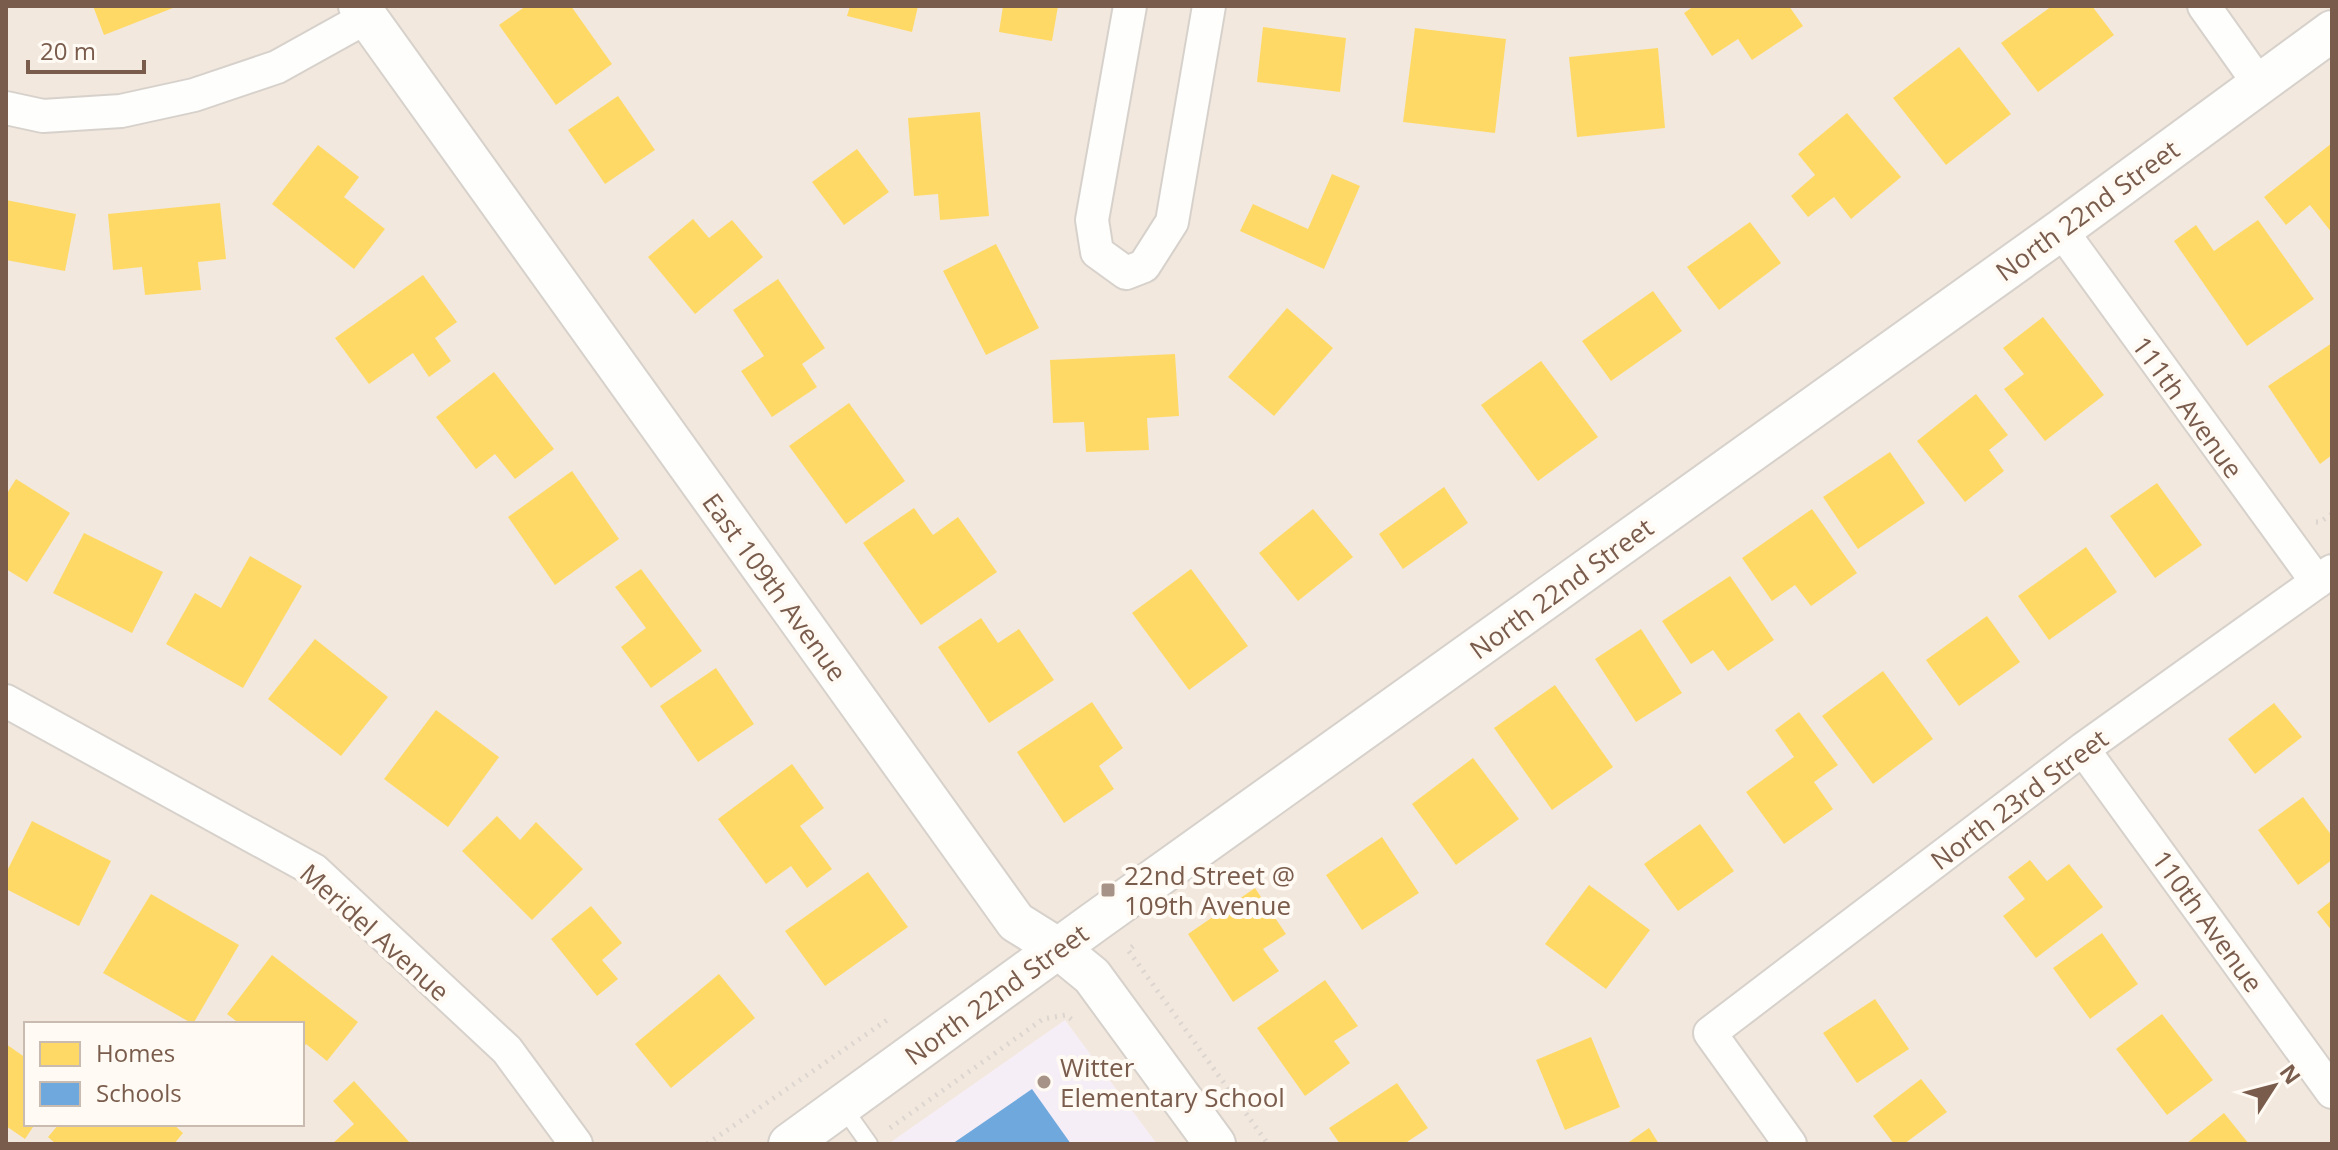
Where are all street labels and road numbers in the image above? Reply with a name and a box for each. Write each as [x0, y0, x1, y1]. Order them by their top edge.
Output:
street label: North 22nd Street [1988, 131, 2186, 289]
street label: 111th Avenue [2124, 329, 2252, 485]
street label: East 109th Avenue [694, 486, 856, 688]
street label: North 22nd Street [1462, 509, 1660, 667]
street label: North 23rd Street [1923, 720, 2115, 878]
street label: 110th Avenue [2144, 843, 2272, 999]
street label: Meridel Avenue [293, 855, 457, 1009]
street label: North 22nd Street [897, 915, 1095, 1073]

